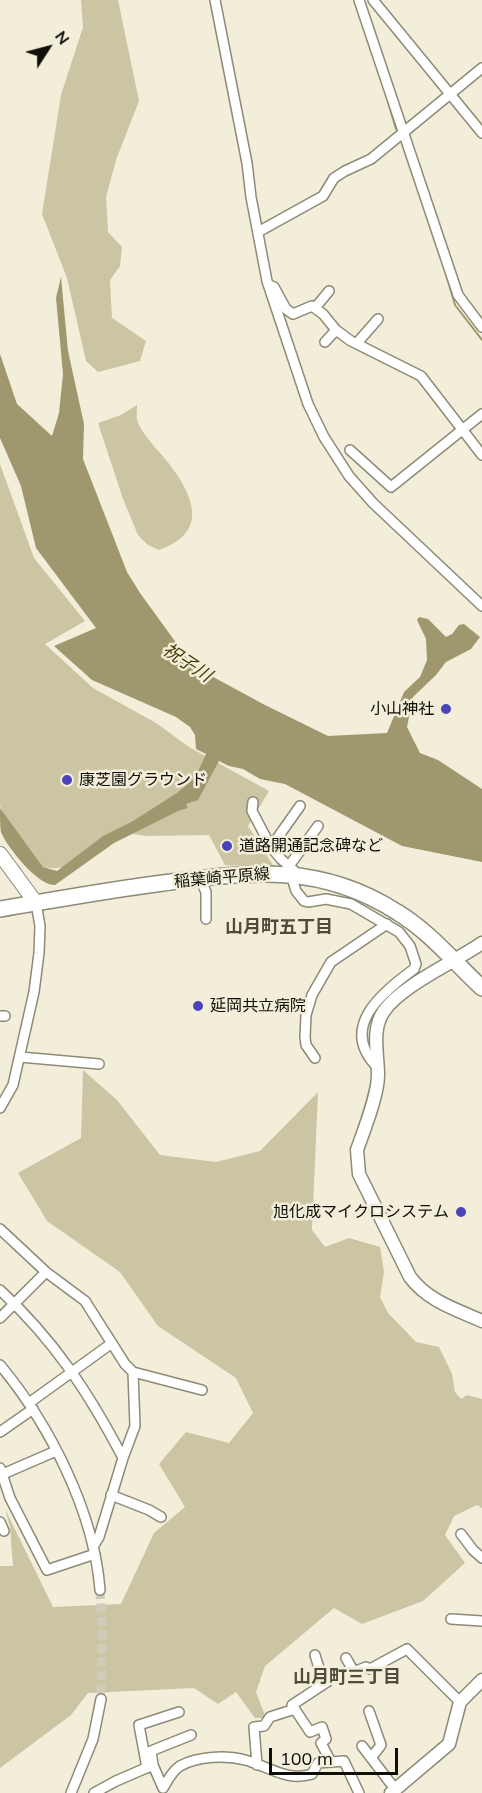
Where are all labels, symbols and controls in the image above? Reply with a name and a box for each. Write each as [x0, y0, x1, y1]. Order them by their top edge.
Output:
north arrow [18, 18, 78, 78]
text: N [51, 27, 74, 48]
water label: 祝子川 [158, 639, 216, 687]
place label: 小山神社 [370, 699, 434, 719]
marker: 小山神社 [439, 702, 453, 716]
place label: 康芝園グラウンド [79, 770, 207, 790]
marker: 康芝園グラウンド [60, 773, 74, 787]
place label: 道路開通記念碑など [239, 836, 383, 856]
marker: 道路開通記念碑など [220, 839, 234, 853]
street label: 稲葉崎平原線 [173, 864, 271, 892]
district label: 山月町五丁目 [225, 917, 333, 939]
place label: 延岡共立病院 [210, 996, 306, 1016]
marker: 延岡共立病院 [191, 999, 205, 1013]
place label: 旭化成マイクロシステム [273, 1202, 449, 1222]
marker: 旭化成マイクロシステム [454, 1205, 468, 1219]
district label: 山月町三丁目 [293, 1667, 401, 1689]
scale bar [272, 1736, 401, 1774]
text: 100 m [280, 1747, 333, 1770]

